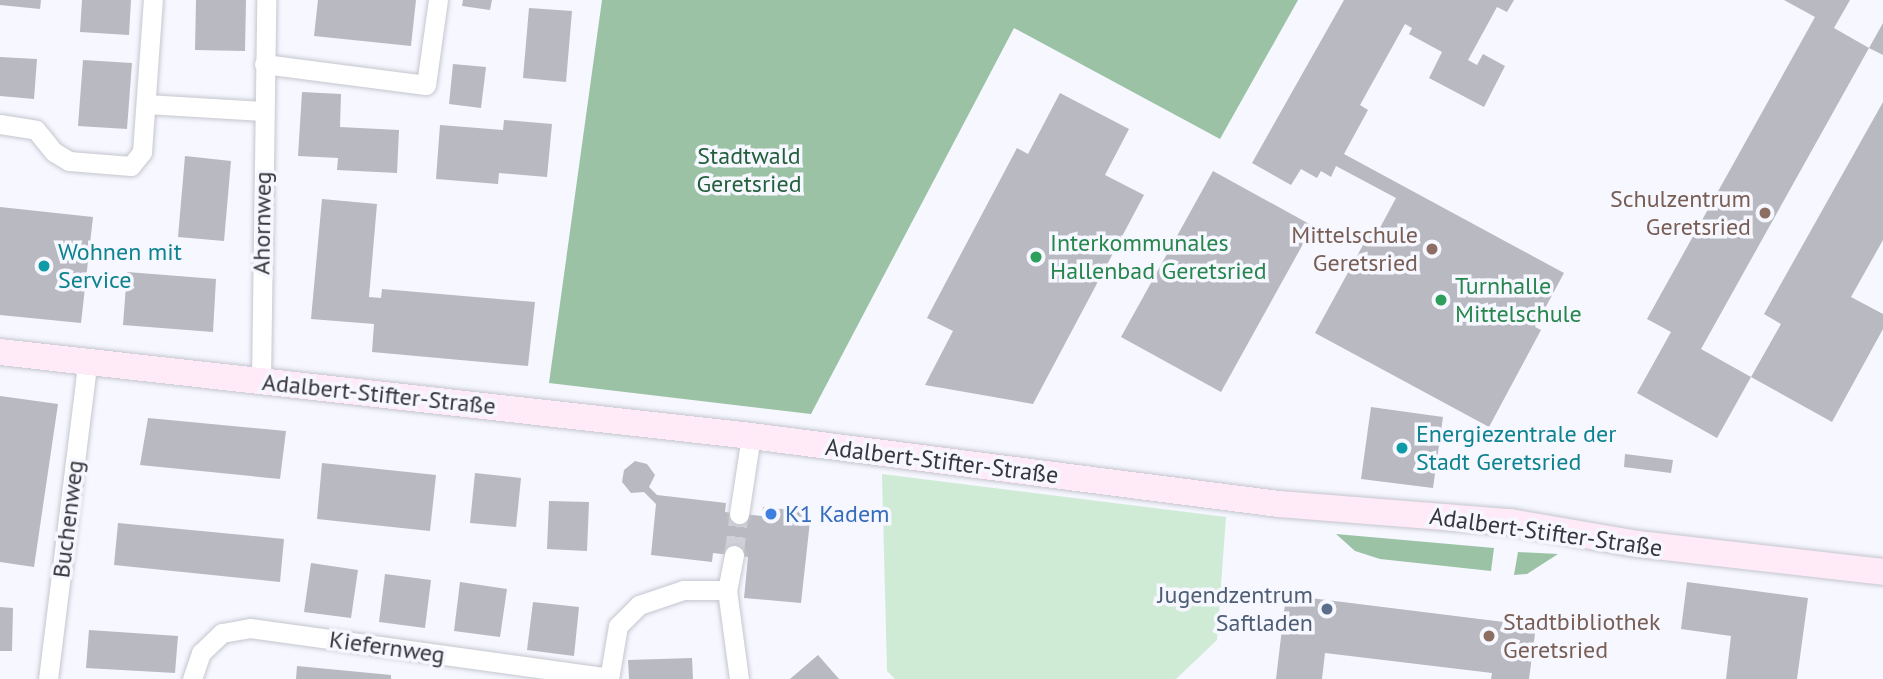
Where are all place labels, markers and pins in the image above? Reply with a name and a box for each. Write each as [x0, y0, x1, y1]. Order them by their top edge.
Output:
place label: Schulzentrum Geretsried [1610, 185, 1751, 241]
marker: Schulzentrum Geretsried [1757, 205, 1773, 221]
place label: Mittelschule Geretsried [1291, 221, 1418, 277]
place label: Interkommunales Hallenbad Geretsried [1050, 229, 1267, 285]
place label: Wohnen mit Service [58, 238, 182, 294]
marker: Mittelschule Geretsried [1424, 241, 1440, 257]
marker: Interkommunales Hallenbad Geretsried [1028, 249, 1044, 265]
marker: Wohnen mit Service [36, 258, 52, 274]
place label: Turnhalle Mittelschule [1455, 272, 1582, 328]
marker: Turnhalle Mittelschule [1433, 292, 1449, 308]
place label: Energiezentrale der Stadt Geretsried [1416, 420, 1616, 476]
marker: Energiezentrale der Stadt Geretsried [1394, 440, 1410, 456]
place label: K1 Kadem [785, 500, 890, 528]
marker: K1 Kadem [763, 506, 779, 522]
place label: Jugendzentrum Saftladen [1158, 581, 1313, 637]
marker: Jugendzentrum Saftladen [1319, 601, 1335, 617]
place label: Stadtbibliothek Geretsried [1503, 608, 1660, 664]
marker: Stadtbibliothek Geretsried [1481, 628, 1497, 644]

